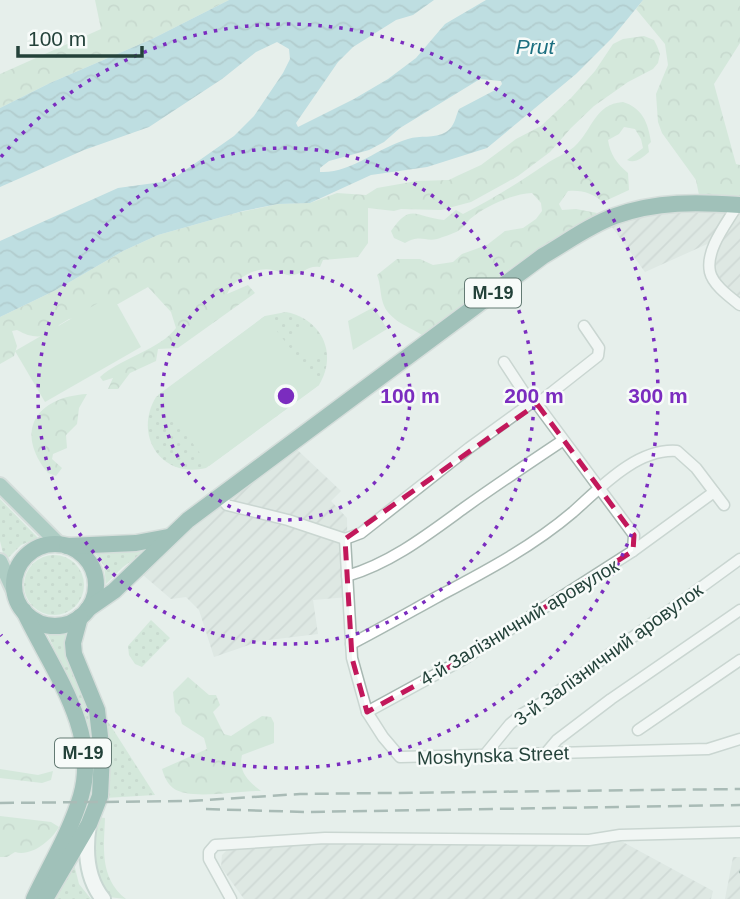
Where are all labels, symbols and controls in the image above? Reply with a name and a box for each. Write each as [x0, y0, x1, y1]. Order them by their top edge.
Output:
scale bar [18, 14, 142, 58]
text: 100 m [28, 27, 86, 50]
water label: Prut [516, 35, 555, 58]
road number: М-19 [465, 278, 521, 307]
centre of rings [274, 384, 298, 408]
text: 100 m [380, 384, 440, 407]
text: 200 m [504, 384, 564, 407]
text: 300 m [628, 384, 688, 407]
street label: 4-й Залізничний аровулок [416, 554, 623, 690]
street label: 3-й Залізничний аровулок [510, 579, 707, 730]
road number: М-19 [55, 738, 111, 768]
street label: Moshynska Street [417, 742, 570, 769]

